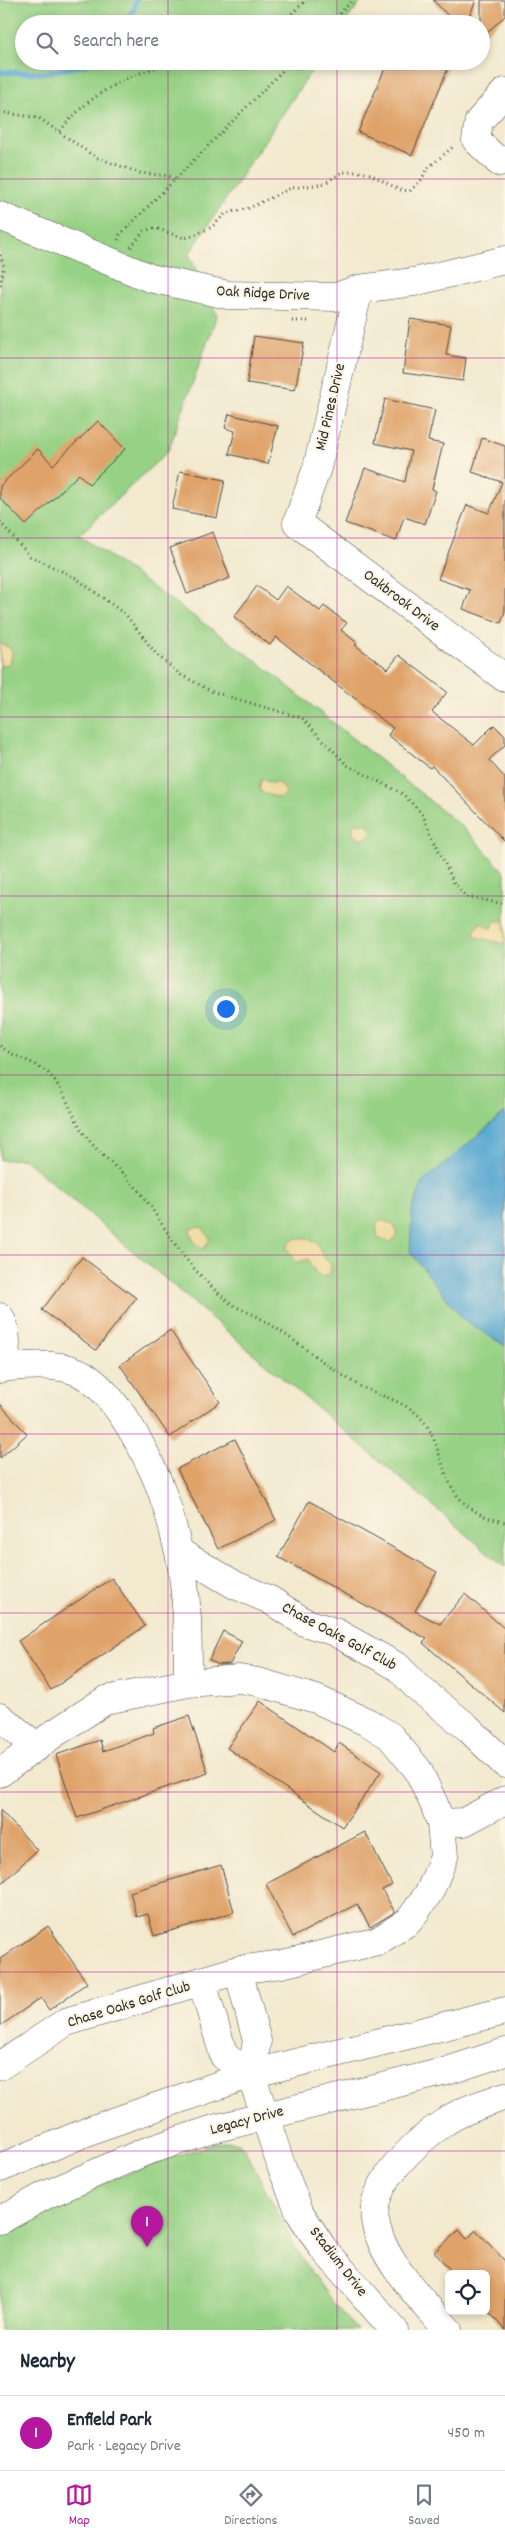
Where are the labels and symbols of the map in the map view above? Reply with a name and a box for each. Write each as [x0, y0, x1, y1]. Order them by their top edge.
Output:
street label: Oak Ridge Drive [216, 280, 310, 308]
street label: Mid Pines Drive [310, 361, 352, 453]
street label: Oakbrook Drive [358, 564, 444, 638]
your location [213, 996, 239, 1022]
street label: Chase Oaks Golf Club [277, 1597, 401, 1677]
street label: Chase Oaks Golf Club [65, 1975, 193, 2035]
street label: Legacy Drive [208, 2100, 286, 2142]
pin: 1 [131, 2206, 163, 2247]
street label: Stadium Drive [303, 2222, 373, 2302]

